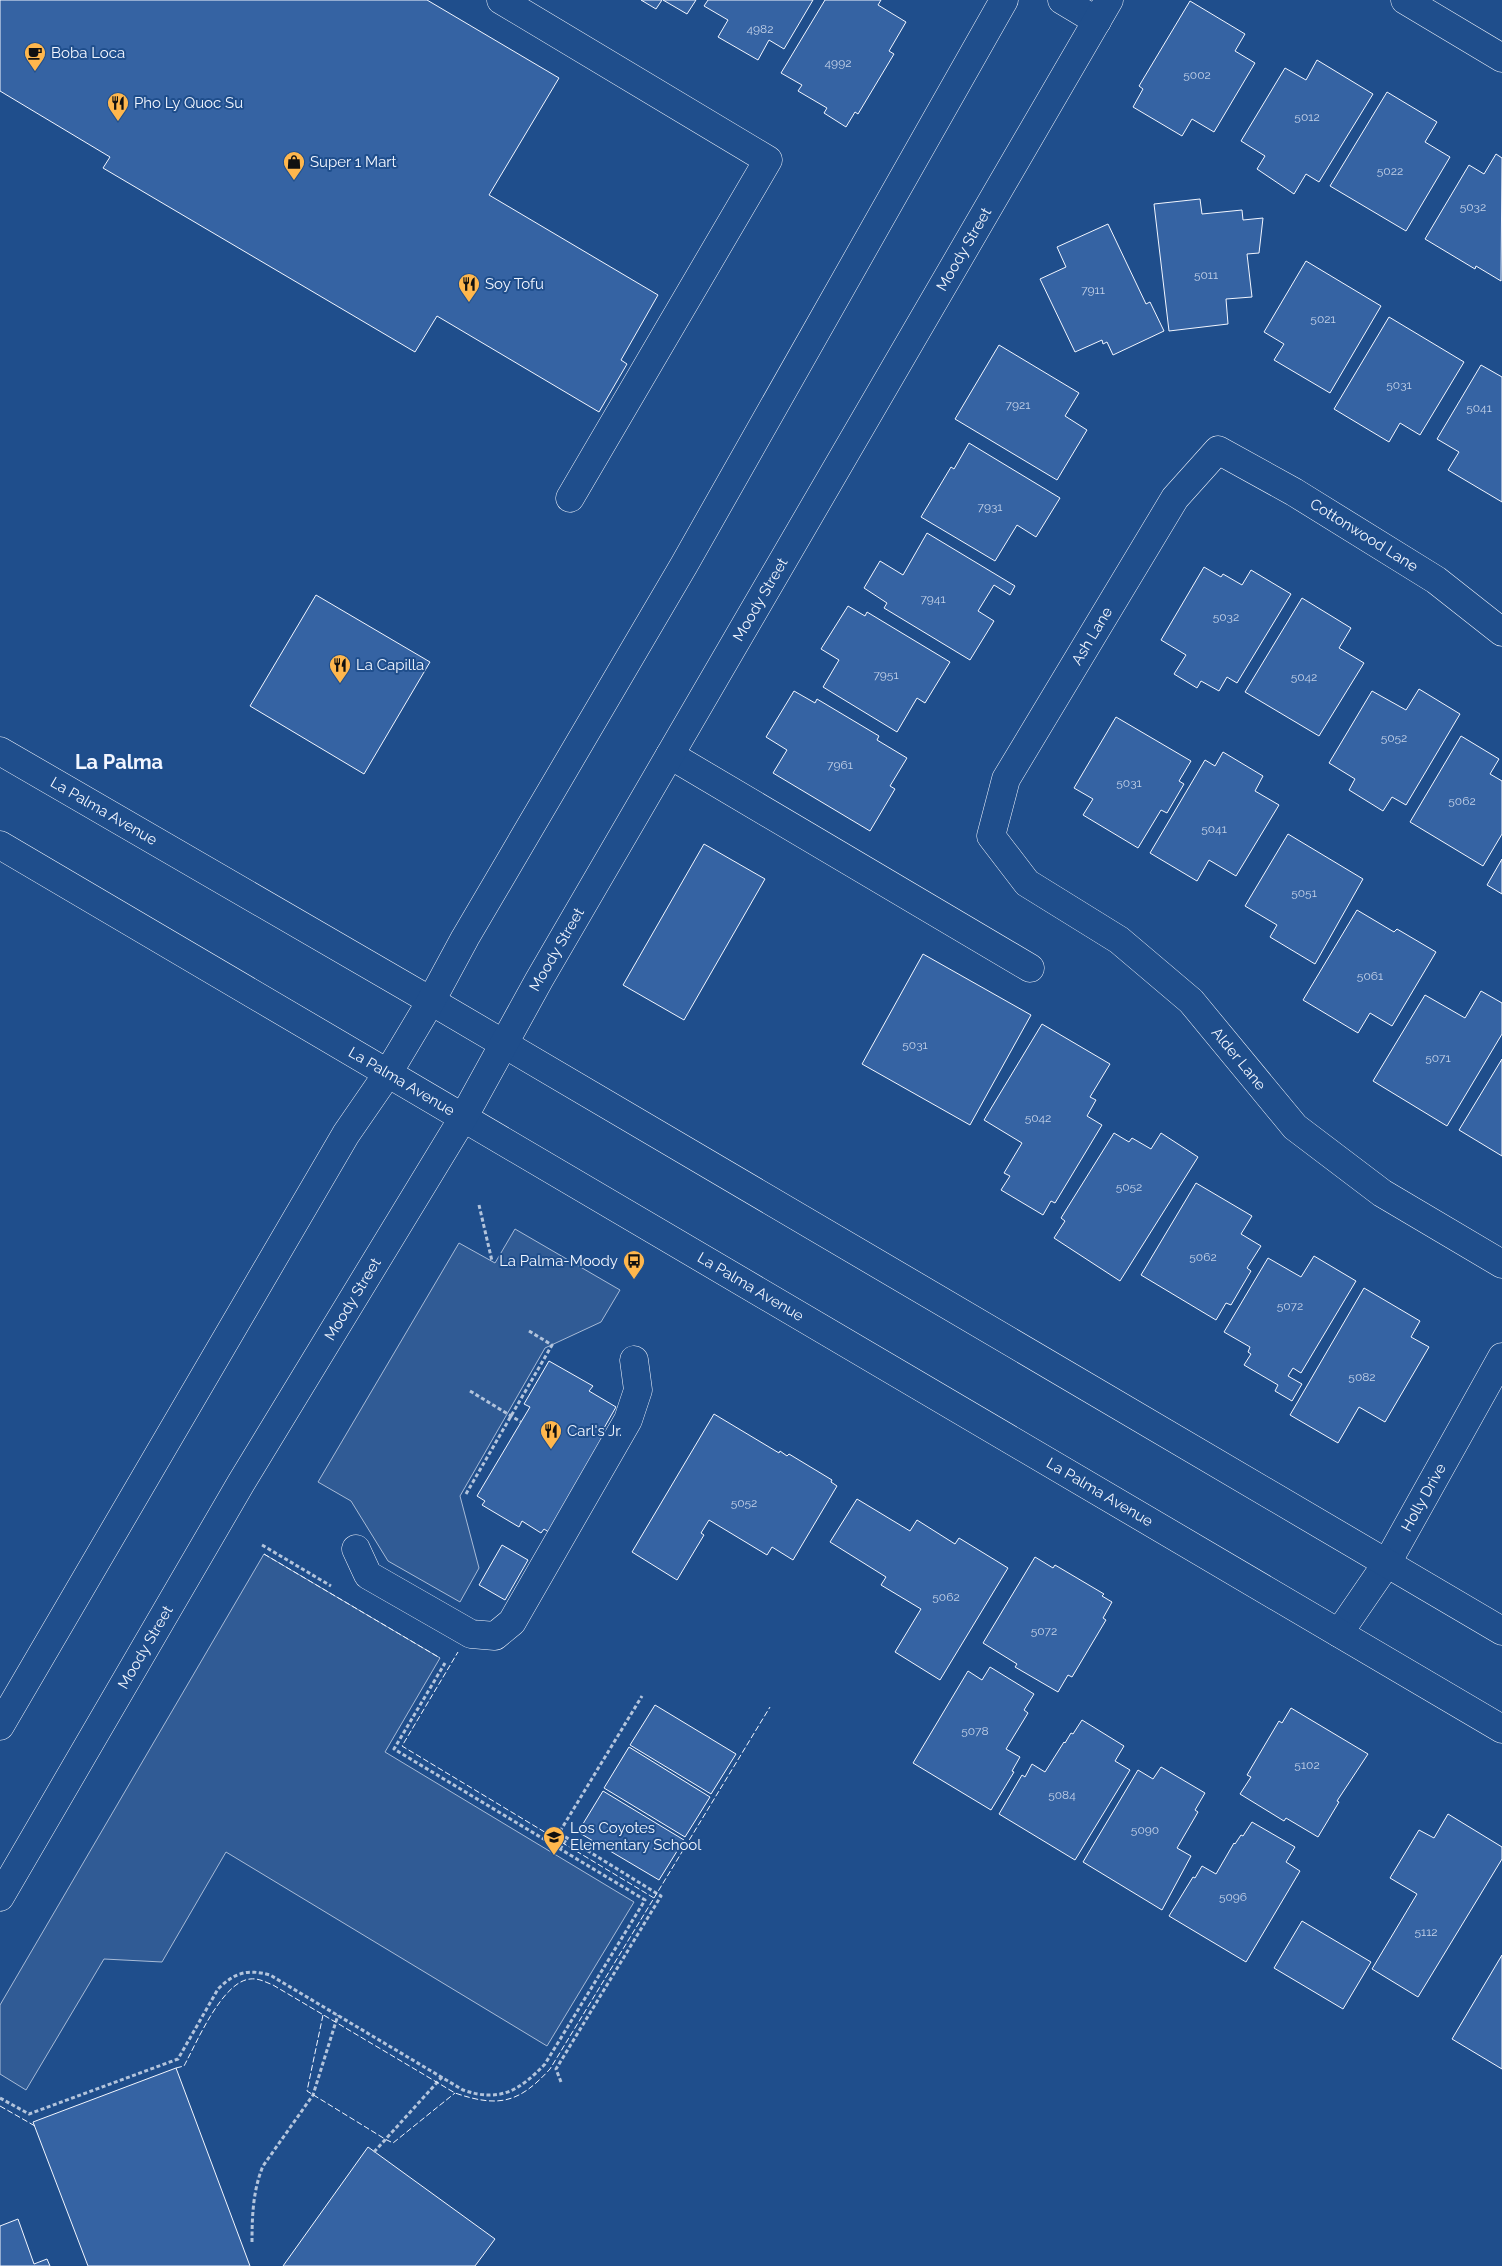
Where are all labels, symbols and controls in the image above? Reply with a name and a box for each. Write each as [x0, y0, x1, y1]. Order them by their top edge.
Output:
house number: 4982 [747, 22, 773, 36]
cafe icon: Boba Loca [23, 41, 47, 72]
place label: Boba Loca [51, 44, 125, 62]
house number: 4992 [825, 56, 851, 70]
house number: 5002 [1183, 68, 1211, 82]
restaurant icon: Pho Ly Quoc Su [106, 91, 130, 122]
place label: Pho Ly Quoc Su [134, 94, 243, 112]
house number: 5012 [1294, 110, 1320, 124]
shop icon: Super 1 Mart [282, 150, 306, 181]
place label: Super 1 Mart [310, 153, 397, 171]
house number: 5022 [1377, 164, 1403, 178]
house number: 5032 [1460, 200, 1486, 214]
street label: Moody Street [933, 204, 995, 294]
house number: 5011 [1194, 268, 1218, 282]
restaurant icon: Soy Tofu [457, 272, 481, 303]
place label: Soy Tofu [485, 275, 544, 293]
house number: 7911 [1081, 283, 1105, 297]
house number: 5021 [1310, 312, 1336, 326]
house number: 5031 [1386, 378, 1412, 392]
house number: 7921 [1006, 398, 1030, 412]
house number: 5041 [1466, 401, 1492, 415]
street label: Cottonwood Lane [1307, 495, 1421, 576]
house number: 7931 [978, 500, 1002, 514]
street label: Moody Street [729, 555, 792, 644]
house number: 7941 [920, 592, 946, 606]
street label: Ash Lane [1068, 604, 1116, 668]
house number: 5032 [1213, 610, 1239, 624]
restaurant icon: La Capilla [328, 653, 352, 684]
place label: La Capilla [356, 656, 424, 674]
house number: 7951 [873, 668, 899, 682]
house number: 5042 [1291, 670, 1317, 684]
house number: 5052 [1381, 731, 1407, 745]
district label: La Palma [75, 750, 163, 774]
house number: 7961 [827, 758, 853, 772]
street label: La Palma Avenue [47, 773, 161, 849]
house number: 5031 [1116, 776, 1142, 790]
house number: 5062 [1448, 794, 1476, 808]
house number: 5041 [1201, 822, 1227, 836]
house number: 5051 [1291, 886, 1317, 900]
street label: Moody Street [526, 905, 588, 994]
house number: 5061 [1357, 969, 1383, 983]
street label: Alder Lane [1208, 1024, 1270, 1094]
house number: 5031 [902, 1038, 928, 1052]
street label: La Palma Avenue [345, 1043, 458, 1120]
house number: 5071 [1425, 1051, 1451, 1065]
house number: 5042 [1025, 1111, 1051, 1125]
house number: 5052 [1116, 1180, 1142, 1194]
bus stop icon: La Palma-Moody [622, 1249, 646, 1280]
street label: La Palma Avenue [694, 1249, 807, 1325]
house number: 5062 [1189, 1250, 1217, 1264]
place label: La Palma-Moody [499, 1252, 618, 1270]
street label: Moody Street [321, 1255, 385, 1344]
house number: 5072 [1277, 1299, 1303, 1313]
house number: 5082 [1348, 1370, 1376, 1384]
restaurant icon: Carl's Jr. [539, 1419, 563, 1450]
place label: Carl's Jr. [567, 1422, 622, 1440]
street label: La Palma Avenue [1043, 1454, 1156, 1531]
street label: Holly Drive [1397, 1460, 1450, 1535]
house number: 5052 [731, 1496, 757, 1510]
house number: 5062 [932, 1590, 960, 1604]
street label: Moody Street [114, 1602, 177, 1692]
house number: 5072 [1031, 1624, 1057, 1638]
house number: 5078 [961, 1724, 989, 1738]
house number: 5102 [1294, 1758, 1320, 1772]
house number: 5084 [1048, 1788, 1076, 1802]
place label: Los Coyotes Elementary School [570, 1819, 702, 1854]
house number: 5090 [1131, 1823, 1159, 1837]
school or university icon: Los Coyotes Elementary School [542, 1825, 566, 1856]
house number: 5096 [1219, 1890, 1247, 1904]
house number: 5112 [1414, 1925, 1438, 1939]

